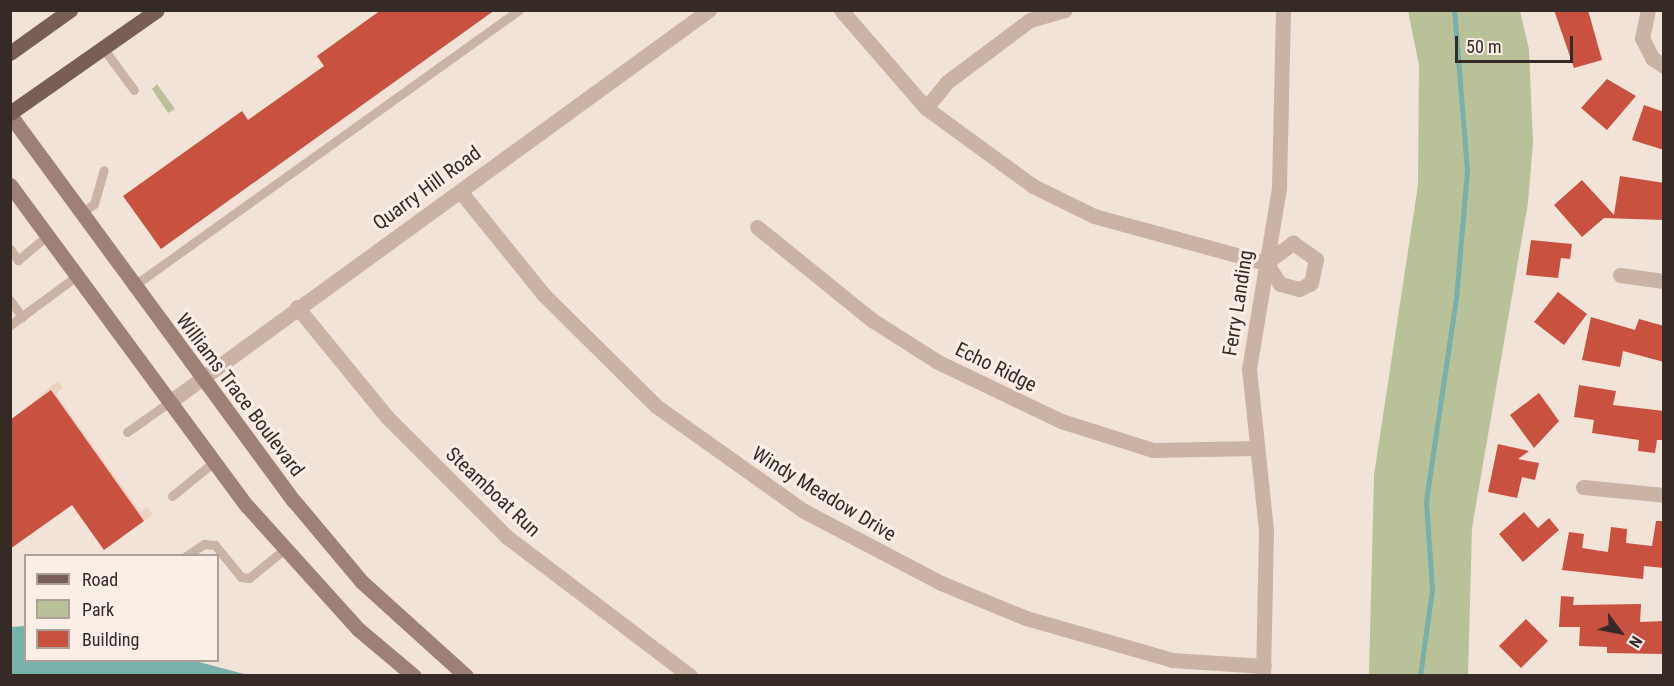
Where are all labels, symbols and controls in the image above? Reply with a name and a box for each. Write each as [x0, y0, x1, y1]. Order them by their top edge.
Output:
scale bar [1458, 24, 1576, 62]
text: 50 m [1466, 36, 1501, 57]
street label: Quarry Hill Road [368, 141, 486, 235]
street label: Ferry Landing [1218, 248, 1258, 358]
street label: Williams Trace Boulevard [171, 309, 309, 481]
street label: Echo Ridge [951, 337, 1041, 397]
street label: Steamboat Run [441, 442, 545, 542]
street label: Windy Meadow Drive [748, 442, 900, 546]
legend [24, 554, 219, 662]
text: Road [82, 569, 118, 590]
text: Park [82, 599, 114, 620]
north arrow [1590, 602, 1650, 662]
text: Building [82, 629, 139, 650]
text: N [1625, 633, 1646, 651]

